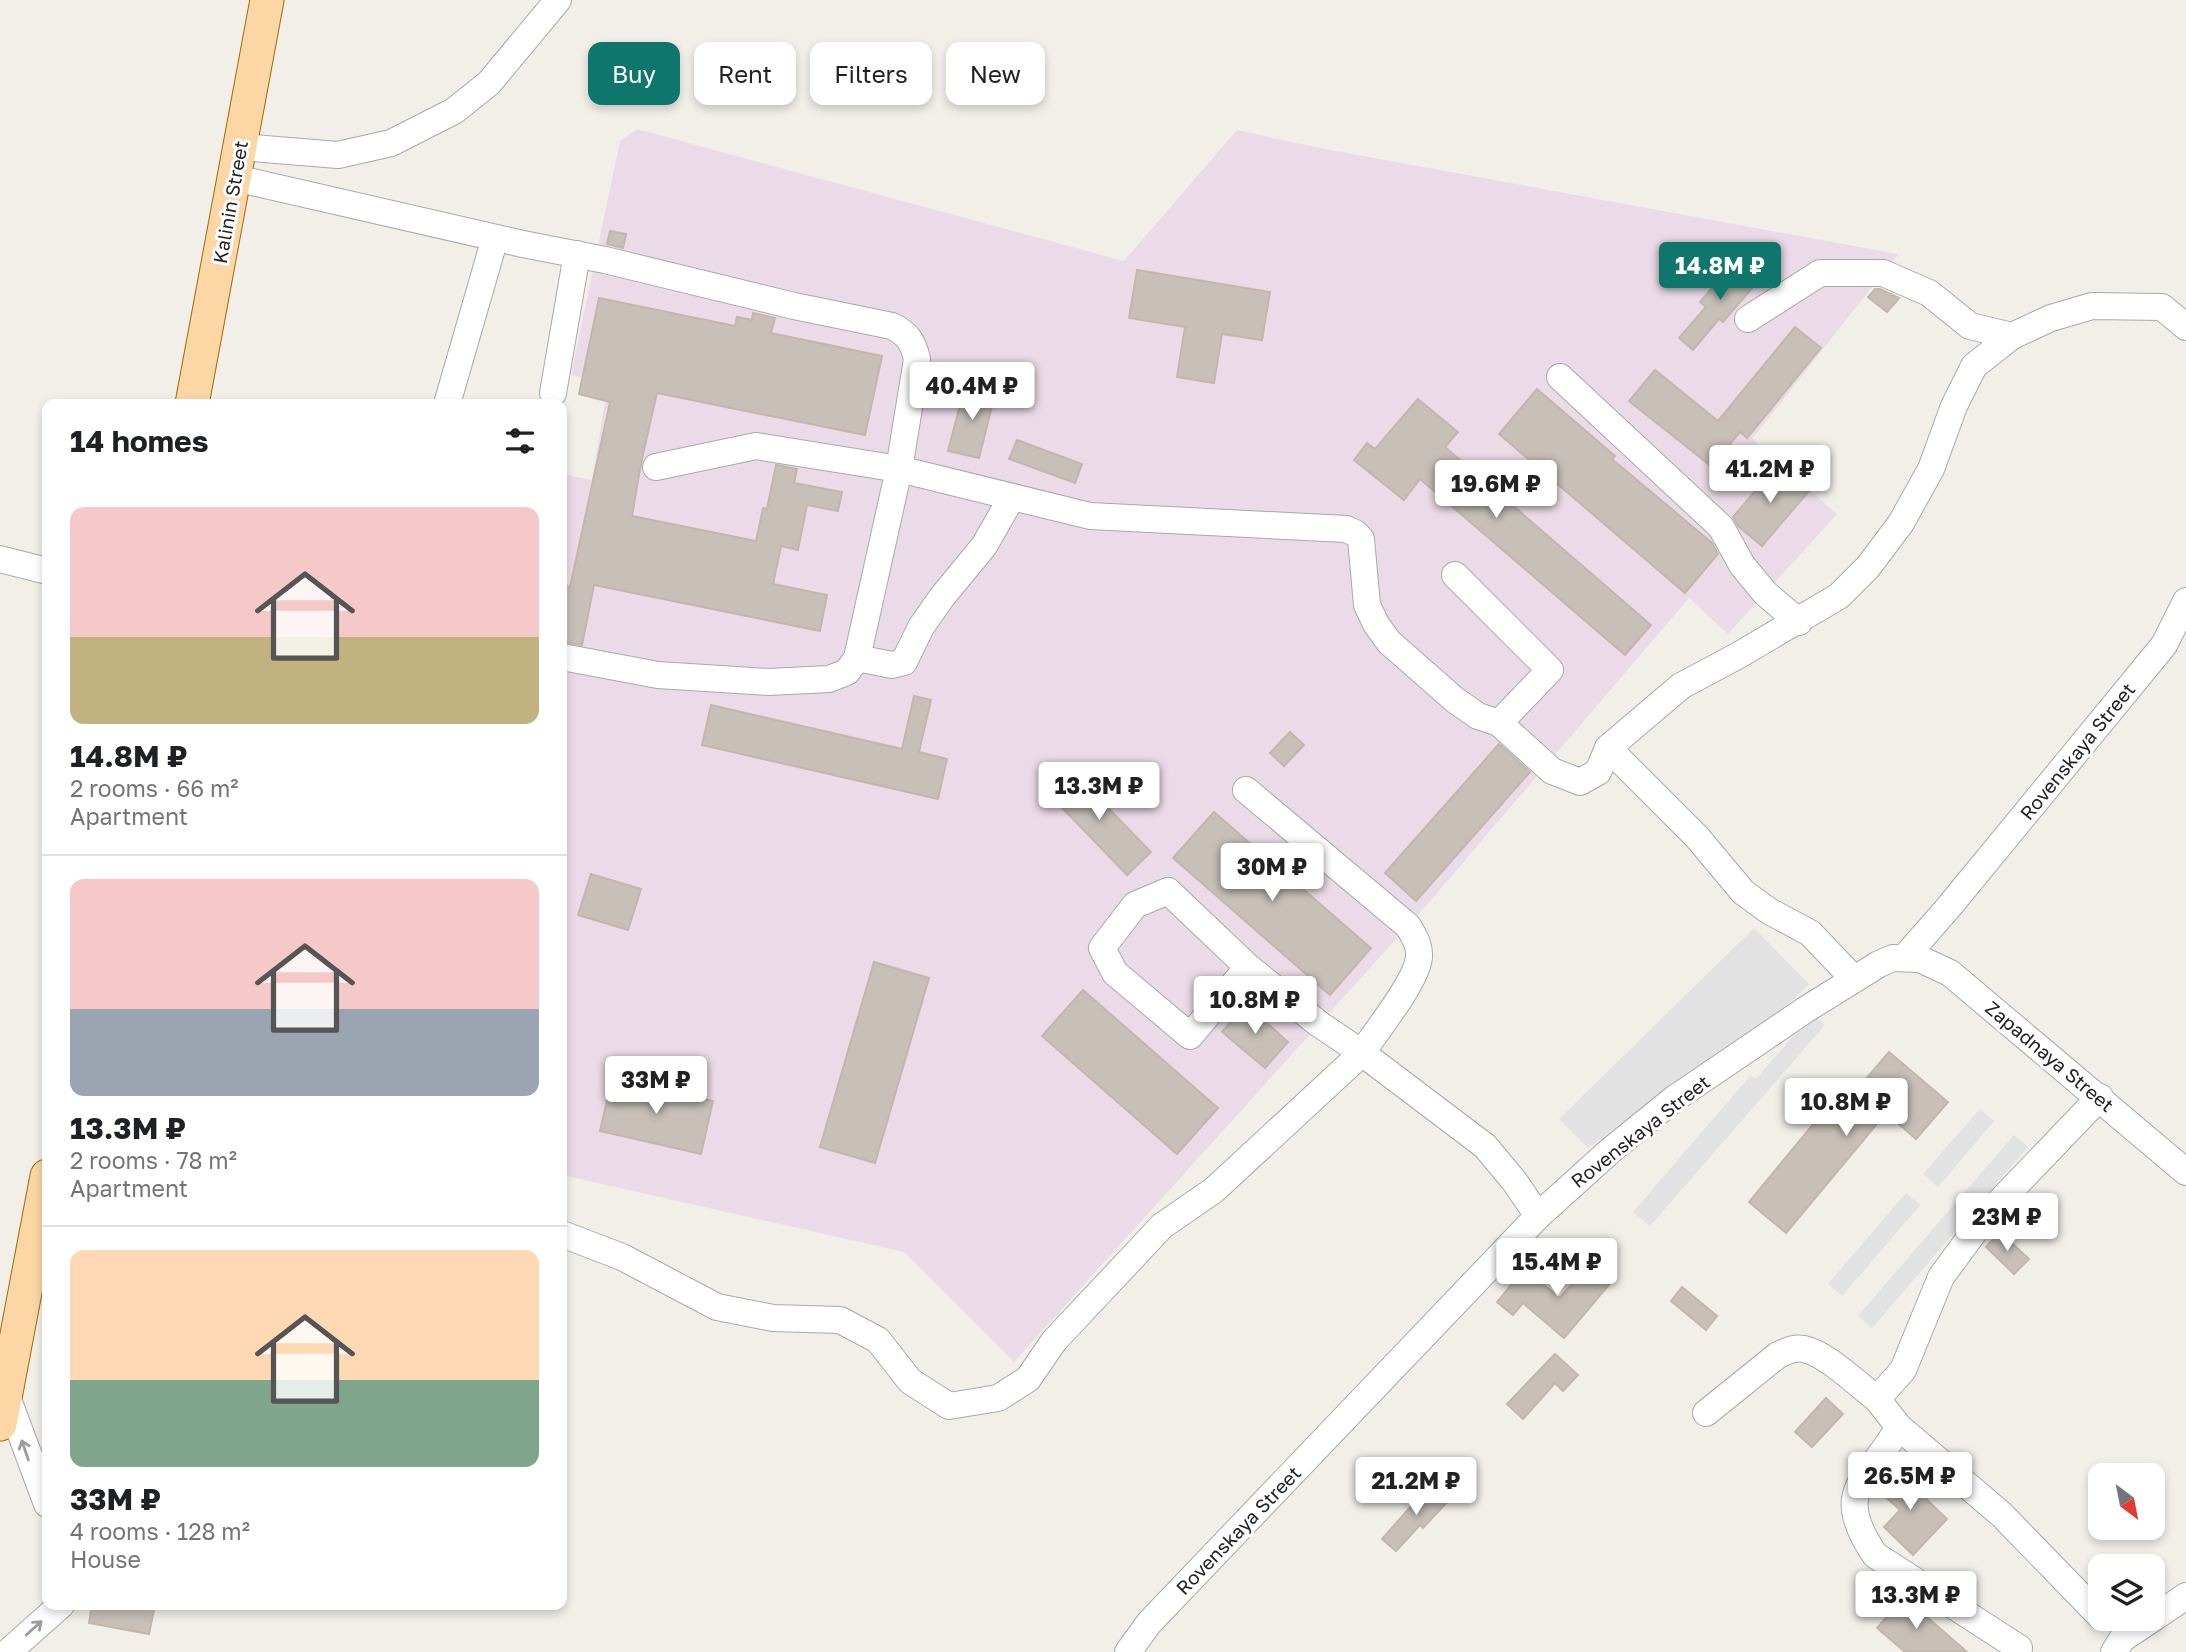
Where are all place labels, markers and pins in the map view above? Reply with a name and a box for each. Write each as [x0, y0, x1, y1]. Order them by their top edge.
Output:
pin: 14.8M ₽ [1655, 243, 1785, 302]
pin: 40.4M ₽ [907, 362, 1037, 422]
pin: 41.2M ₽ [1705, 446, 1835, 505]
pin: 19.6M ₽ [1431, 461, 1561, 520]
pin: 13.3M ₽ [1034, 762, 1164, 822]
pin: 30M ₽ [1223, 844, 1321, 903]
pin: 10.8M ₽ [1190, 976, 1320, 1036]
pin: 33M ₽ [607, 1056, 705, 1116]
pin: 10.8M ₽ [1781, 1078, 1911, 1138]
pin: 23M ₽ [1958, 1194, 2056, 1253]
pin: 15.4M ₽ [1492, 1238, 1622, 1298]
pin: 26.5M ₽ [1845, 1452, 1975, 1512]
pin: 21.2M ₽ [1351, 1458, 1481, 1517]
pin: 13.3M ₽ [1851, 1572, 1981, 1631]

